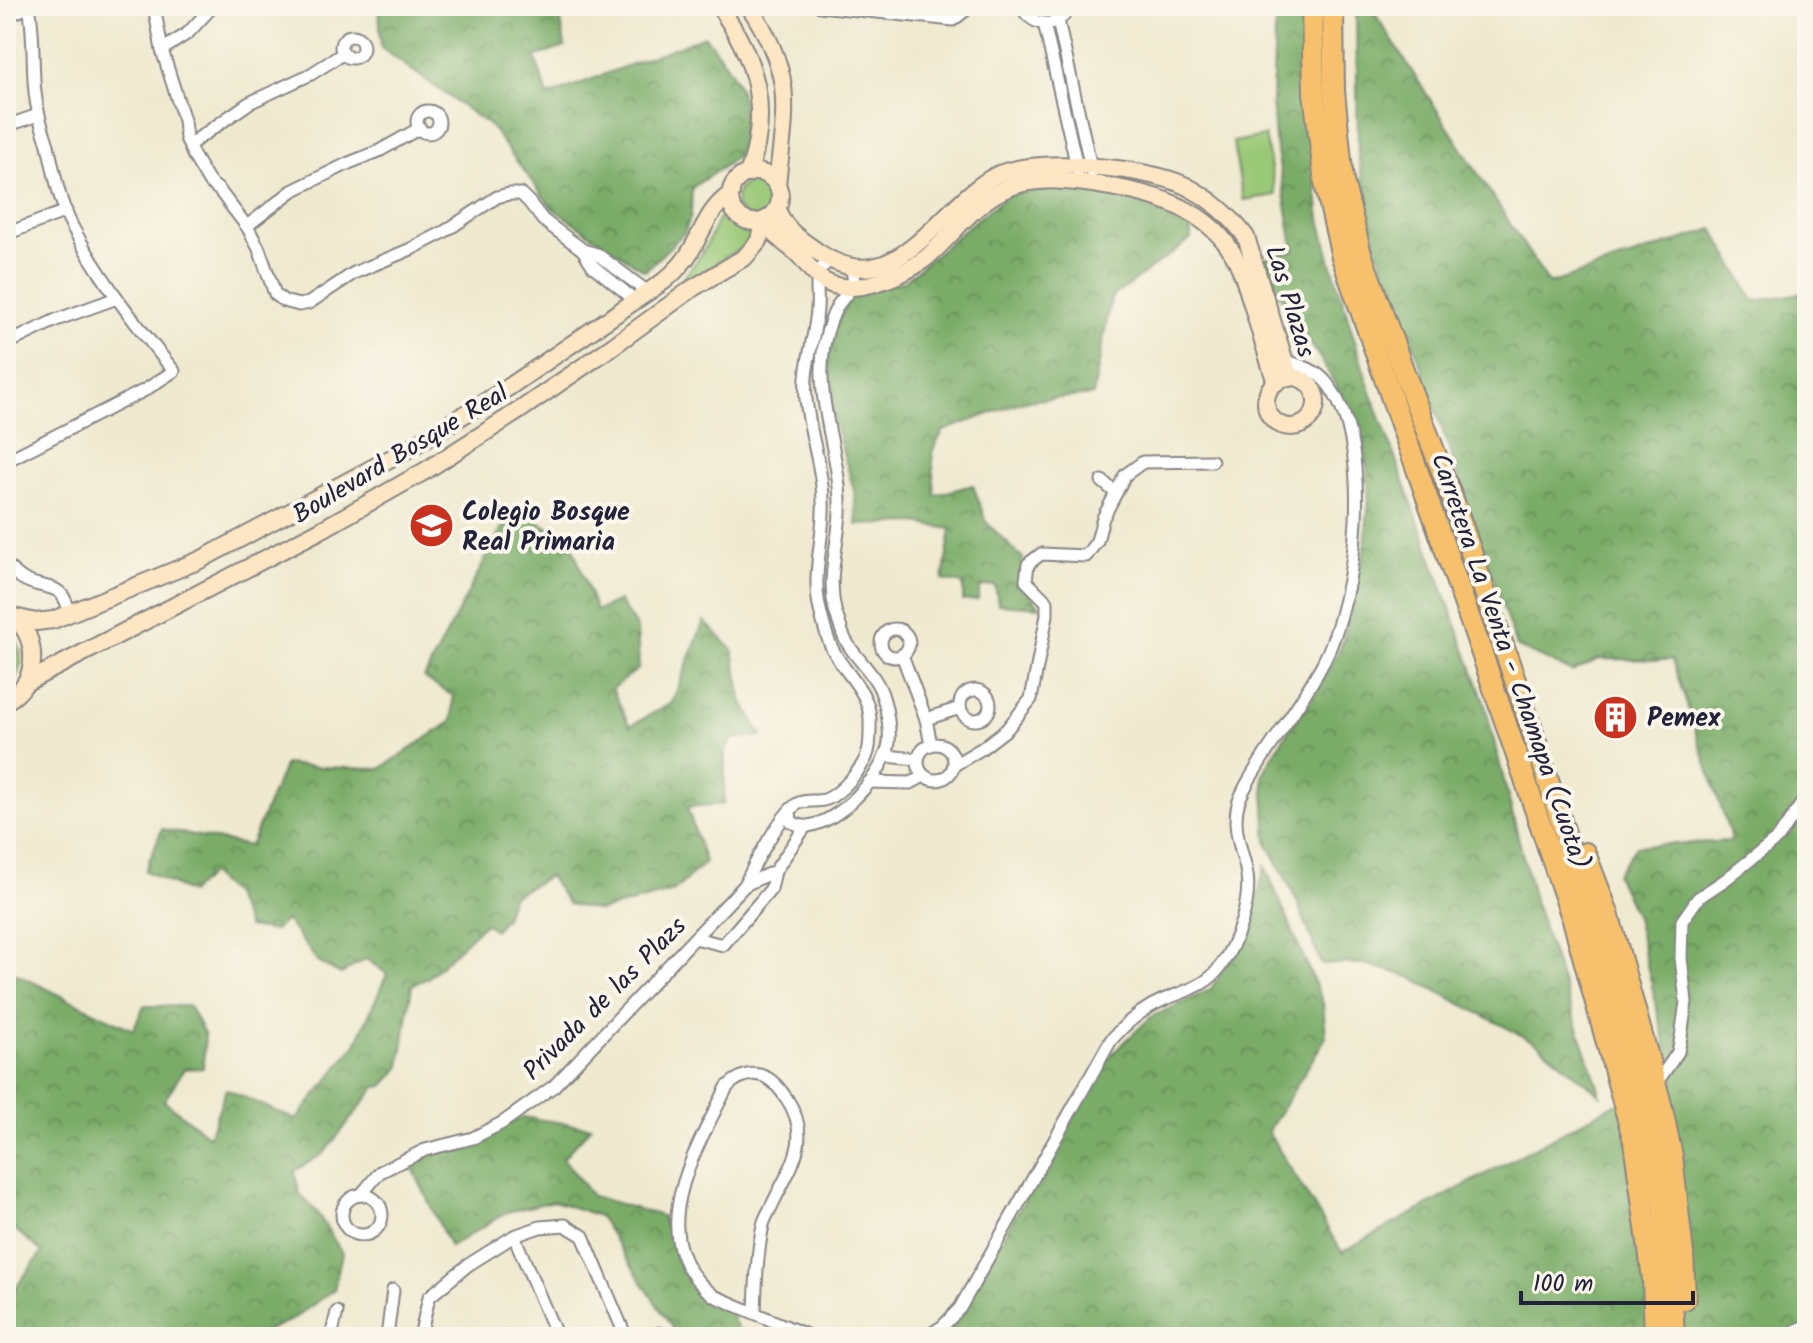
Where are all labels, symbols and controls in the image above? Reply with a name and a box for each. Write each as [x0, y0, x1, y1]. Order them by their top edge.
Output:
street label: Las Plazas [1252, 240, 1326, 363]
street label: Boulevard Bosque Real [285, 373, 517, 536]
street label: Carretera La Venta - Chamapa (Cuota) [1418, 448, 1600, 876]
place label: Colegio Bosque Real Primaria [462, 492, 630, 564]
school or university icon: Colegio Bosque Real Primaria [407, 502, 455, 550]
building icon: Pemex [1592, 693, 1640, 741]
place label: Pemex [1647, 698, 1721, 740]
street label: Privada de las Plazs [513, 907, 697, 1091]
scale bar [1521, 1255, 1693, 1305]
text: 100 m [1533, 1265, 1593, 1304]

